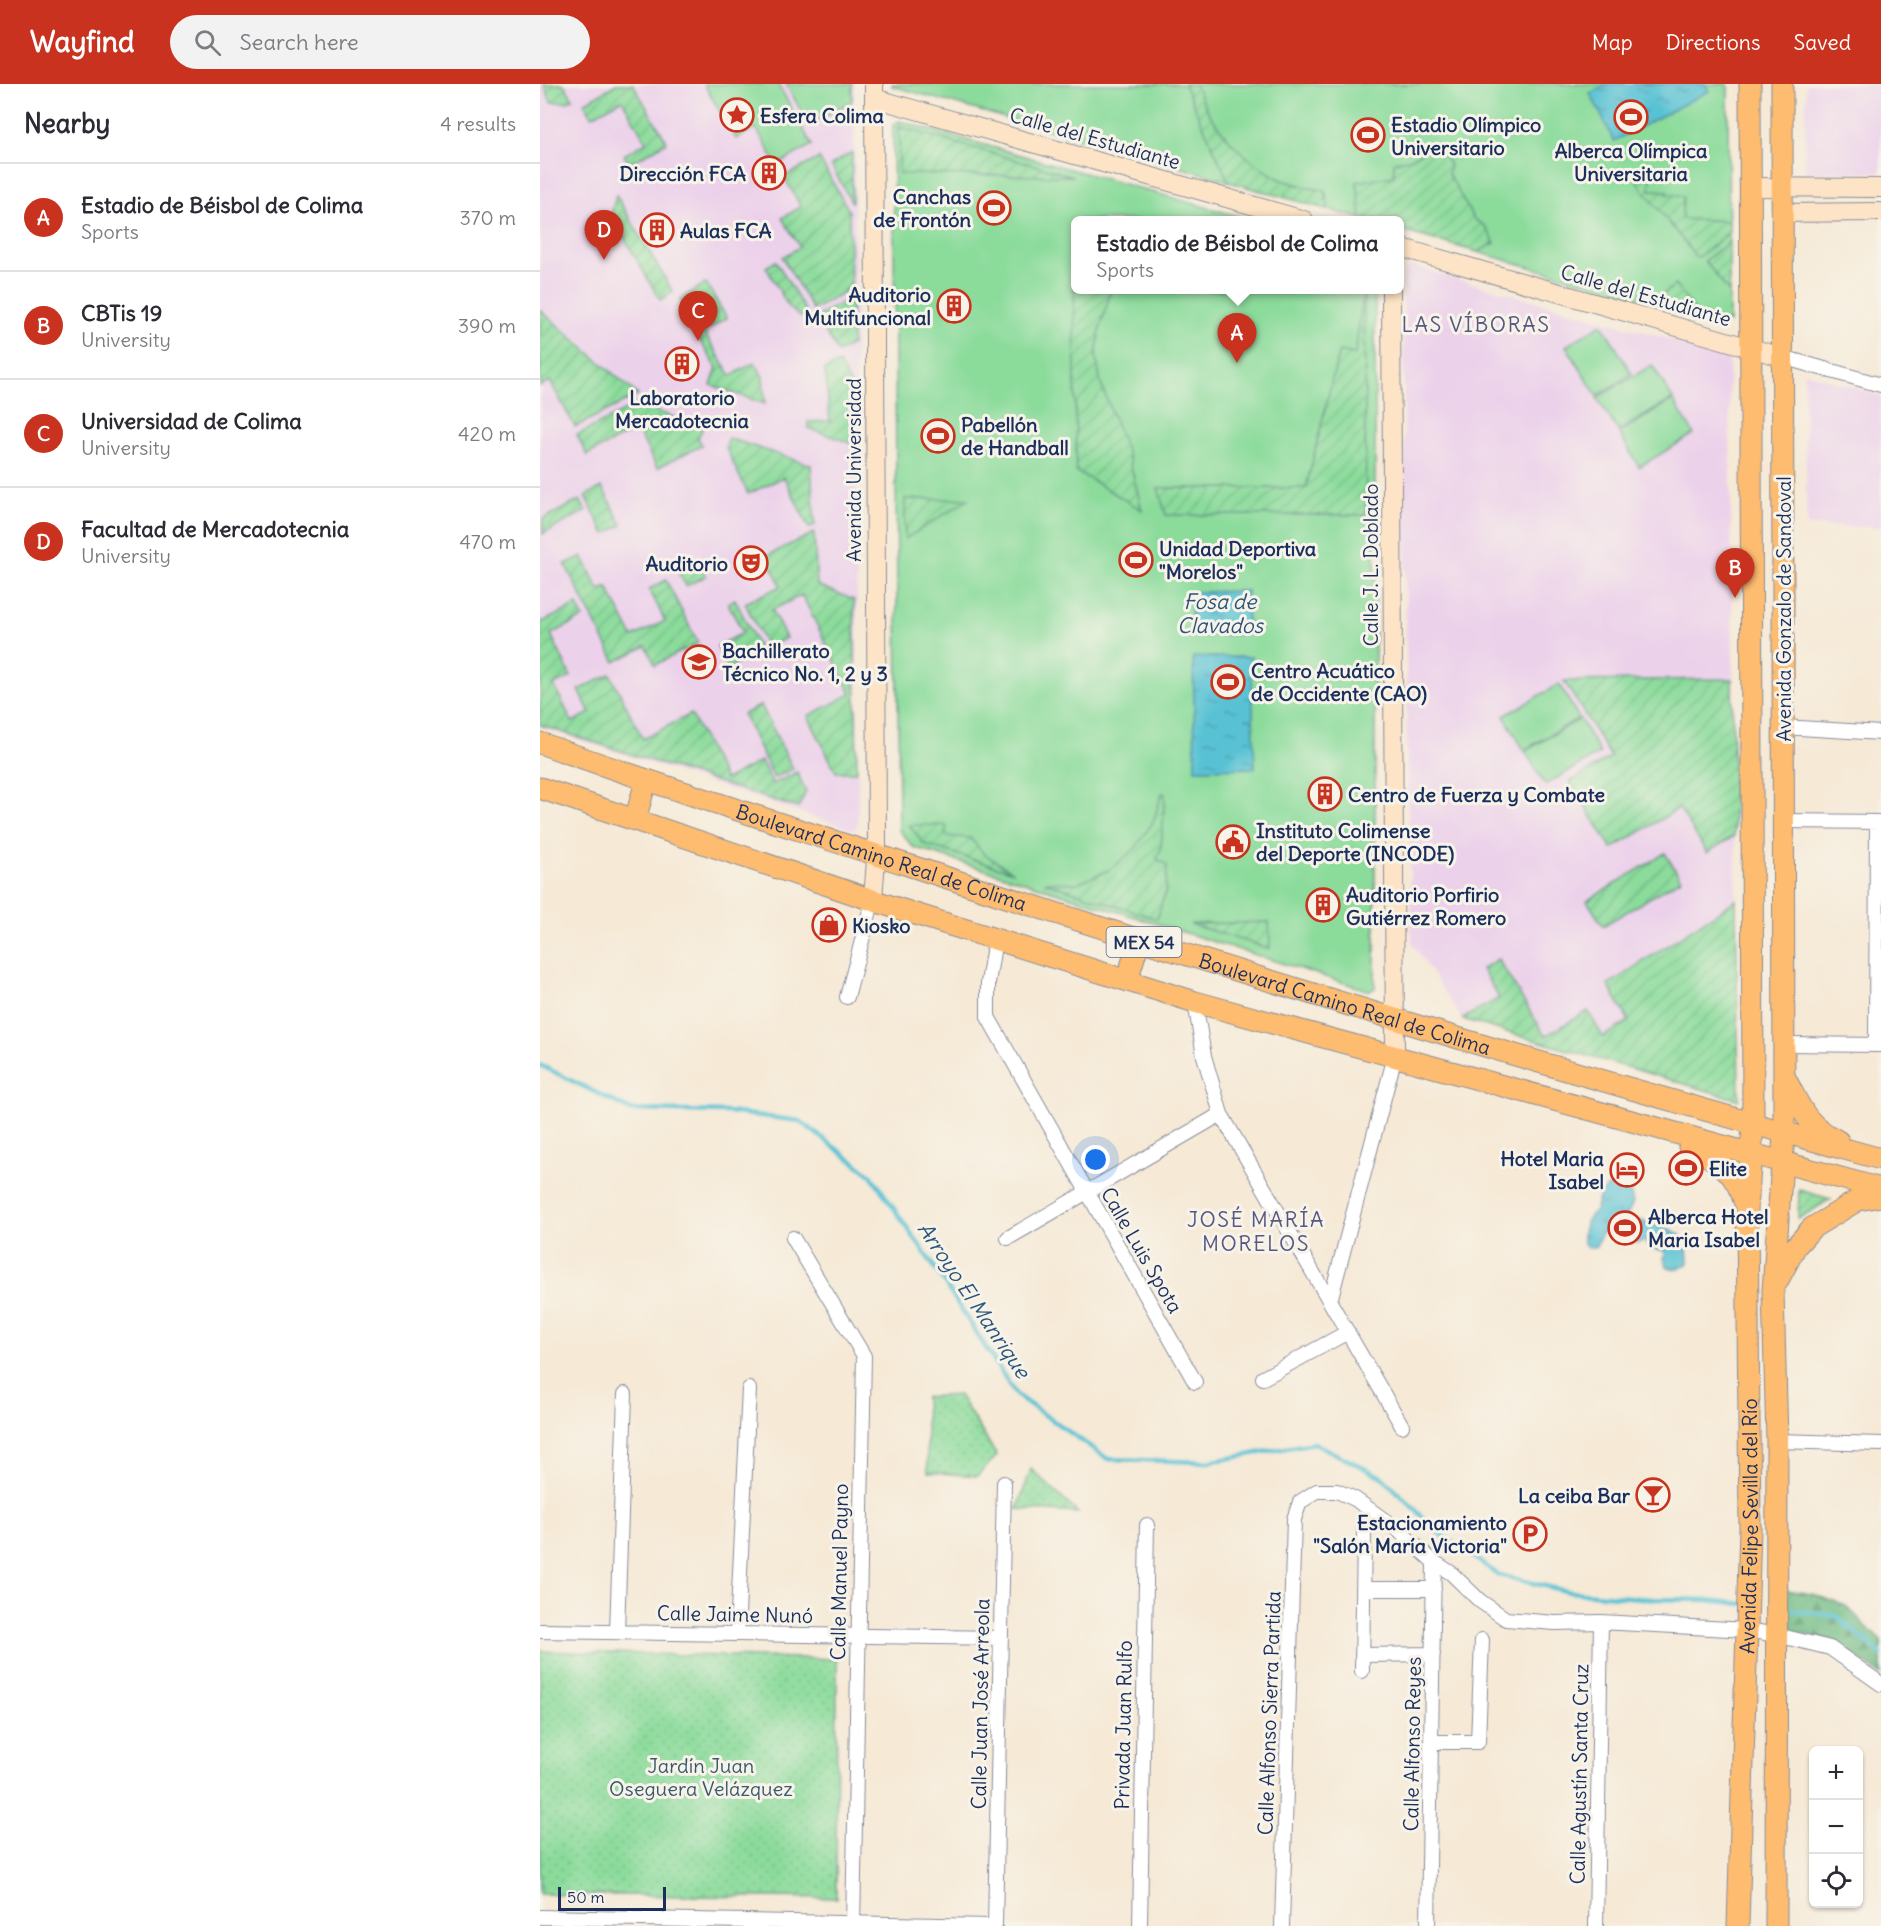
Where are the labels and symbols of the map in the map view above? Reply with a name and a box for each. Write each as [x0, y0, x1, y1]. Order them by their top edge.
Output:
place icon: Esfera Colima [719, 97, 755, 133]
sports icon: Alberca Olímpica Universitaria [1613, 99, 1649, 135]
street label: Calle del Estudiante [1007, 102, 1183, 174]
place label: Esfera Colima [760, 103, 884, 128]
place label: Estadio Olímpico Universitario [1391, 112, 1541, 160]
sports icon: Estadio Olímpico Universitario [1350, 117, 1386, 153]
place label: Alberca Olímpica Universitaria [1555, 138, 1708, 186]
building icon: Dirección FCA [751, 155, 787, 191]
place label: Dirección FCA [620, 161, 746, 186]
place label: Canchas de Frontón [873, 184, 971, 232]
sports icon: Canchas de Frontón [976, 190, 1012, 226]
pin: D [584, 210, 624, 260]
building icon: Aulas FCA [639, 212, 675, 248]
place label: Aulas FCA [680, 218, 772, 243]
street label: Calle del Estudiante [1558, 259, 1734, 331]
place label: Auditorio Multifuncional [804, 282, 931, 330]
building icon: Auditorio Multifuncional [936, 288, 972, 324]
pin: C [678, 292, 718, 341]
district label: LAS VÍBORAS [1402, 311, 1550, 338]
pin: A [1218, 314, 1256, 363]
building icon: Laboratorio Mercadotecnia [664, 346, 700, 382]
street label: Avenida Universidad [841, 378, 866, 562]
place label: Laboratorio Mercadotecnia [615, 385, 750, 433]
place label: Pabellón de Handball [961, 412, 1069, 460]
sports icon: Pabellón de Handball [920, 418, 956, 454]
street label: Avenida Gonzalo de Sandoval [1771, 476, 1796, 742]
street label: Calle J. L. Doblado [1358, 483, 1383, 647]
place label: Unidad Deportiva "Morelos" [1159, 536, 1317, 584]
sports icon: Unidad Deportiva "Morelos" [1118, 542, 1154, 578]
theatre icon: Auditorio [733, 545, 769, 581]
pin: B [1716, 548, 1754, 598]
place label: Auditorio [645, 551, 728, 576]
water label: Fosa de Clavados [1177, 588, 1265, 639]
place label: Bachillerato Técnico No. 1, 2 y 3 [722, 638, 888, 686]
school or university icon: Bachillerato Técnico No. 1, 2 y 3 [681, 644, 717, 680]
place label: Centro Acuático de Occidente (CAO) [1251, 658, 1427, 706]
sports icon: Centro Acuático de Occidente (CAO) [1210, 664, 1246, 700]
building icon: Centro de Fuerza y Combate [1307, 776, 1343, 812]
place label: Centro de Fuerza y Combate [1348, 782, 1605, 807]
street label: Boulevard Camino Real de Colima [733, 798, 1030, 915]
place label: Instituto Colimense del Deporte (INCODE) [1256, 818, 1454, 866]
public building icon: Instituto Colimense del Deporte (INCODE) [1215, 824, 1251, 860]
place label: Auditorio Porfirio Gutiérrez Romero [1346, 882, 1506, 930]
building icon: Auditorio Porfirio Gutiérrez Romero [1305, 887, 1341, 923]
shop icon: Kiosko [811, 907, 847, 943]
place label: Kiosko [852, 913, 910, 938]
road number: MEX 54 [1106, 927, 1182, 957]
street label: Boulevard Camino Real de Colima [1196, 947, 1494, 1060]
your location [1081, 1145, 1110, 1174]
place label: Hotel Maria Isabel [1500, 1146, 1605, 1194]
sports icon: Elite [1668, 1150, 1704, 1186]
hotel icon: Hotel Maria Isabel [1609, 1152, 1645, 1188]
place label: Elite [1709, 1156, 1747, 1181]
street label: Calle Luis Spota [1096, 1183, 1188, 1317]
place label: Alberca Hotel Maria Isabel [1648, 1204, 1769, 1252]
district label: JOSÉ MARÍA MORELOS [1187, 1206, 1325, 1257]
sports icon: Alberca Hotel Maria Isabel [1607, 1210, 1643, 1246]
water label: Arroyo El Manrique [912, 1217, 1037, 1385]
street label: Avenida Felipe Sevilla del Río [1734, 1398, 1763, 1654]
bar icon: La ceiba Bar [1635, 1477, 1671, 1513]
place label: La ceiba Bar [1518, 1483, 1631, 1508]
street label: Calle Manuel Payno [825, 1484, 853, 1660]
place label: Estacionamiento "Salón María Victoria" [1313, 1510, 1507, 1558]
parking icon: Estacionamiento "Salón María Victoria" [1512, 1516, 1548, 1552]
street label: Calle Alfonso Sierra Partida [1252, 1590, 1286, 1836]
street label: Calle Juan José Arreola [966, 1598, 994, 1810]
street label: Calle Jaime Nunó [657, 1600, 813, 1628]
street label: Privada Juan Rulfo [1109, 1640, 1137, 1810]
street label: Calle Alfonso Reyes [1398, 1656, 1426, 1832]
street label: Calle Agustín Santa Cruz [1565, 1664, 1593, 1884]
park label: Jardín Juan Oseguera Velázquez [609, 1753, 793, 1801]
scale bar [558, 1884, 666, 1912]

